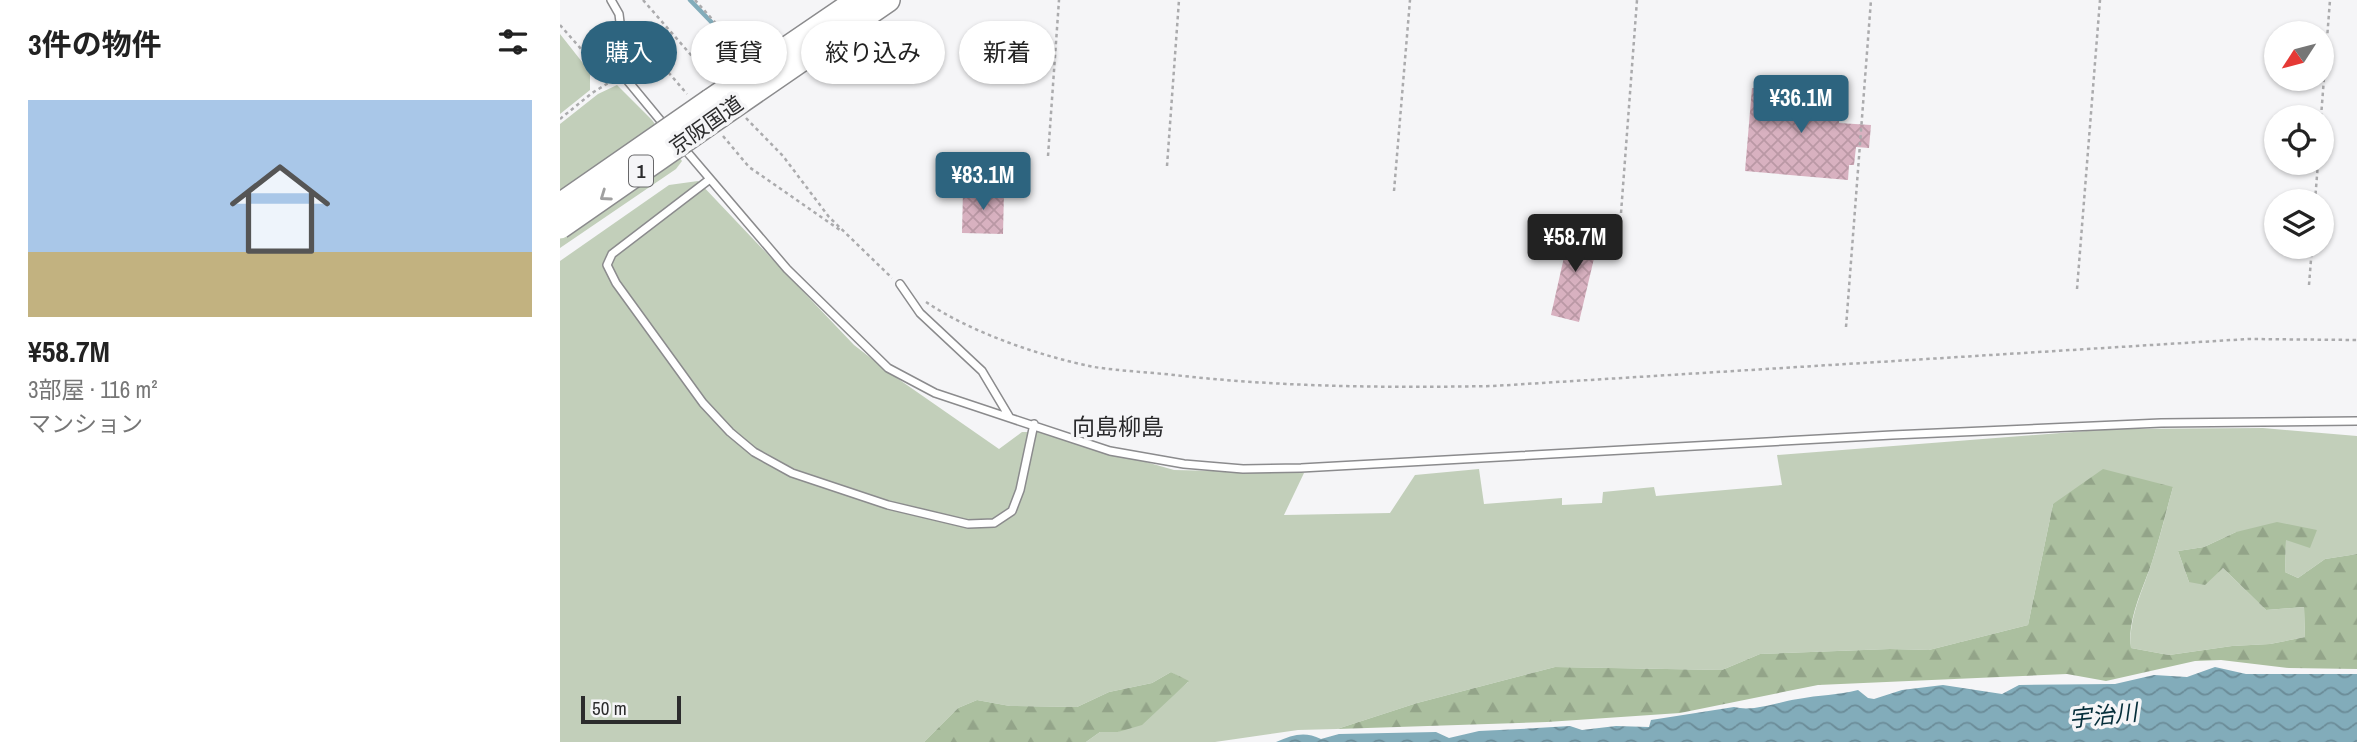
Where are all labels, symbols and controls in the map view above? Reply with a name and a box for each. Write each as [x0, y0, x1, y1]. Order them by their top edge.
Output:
chip: 購入 [581, 21, 677, 84]
chip: 賃貸 [691, 21, 787, 84]
chip: 絞り込み [801, 21, 945, 84]
chip: 新着 [959, 21, 1055, 84]
north arrow [2264, 21, 2334, 91]
map controls [2264, 21, 2334, 259]
icon: filters [494, 23, 532, 61]
text: 3件の物件 [28, 24, 162, 64]
pin: ¥36.1M [1744, 76, 1858, 135]
text: ¥36.1M [1770, 82, 1832, 113]
street label: 京阪国道 [663, 89, 749, 161]
button: locate [2264, 105, 2334, 175]
icon: home [217, 146, 343, 272]
pin: ¥83.1M [926, 152, 1040, 212]
road number: 1 [629, 155, 653, 186]
text: ¥83.1M [952, 159, 1014, 190]
one-way arrow [600, 188, 613, 200]
button: layers [2264, 189, 2334, 259]
pin: ¥58.7M [1518, 215, 1632, 274]
text: ¥58.7M [1544, 221, 1606, 252]
text: ¥58.7M [28, 331, 110, 371]
text: 3部屋 · 116 m² [28, 374, 158, 405]
text: マンション [28, 408, 143, 439]
district label: 向島柳島 [1072, 411, 1164, 442]
scale bar [581, 693, 681, 725]
text: 50 m [592, 695, 627, 721]
water label: 宇治川 [2067, 696, 2142, 734]

